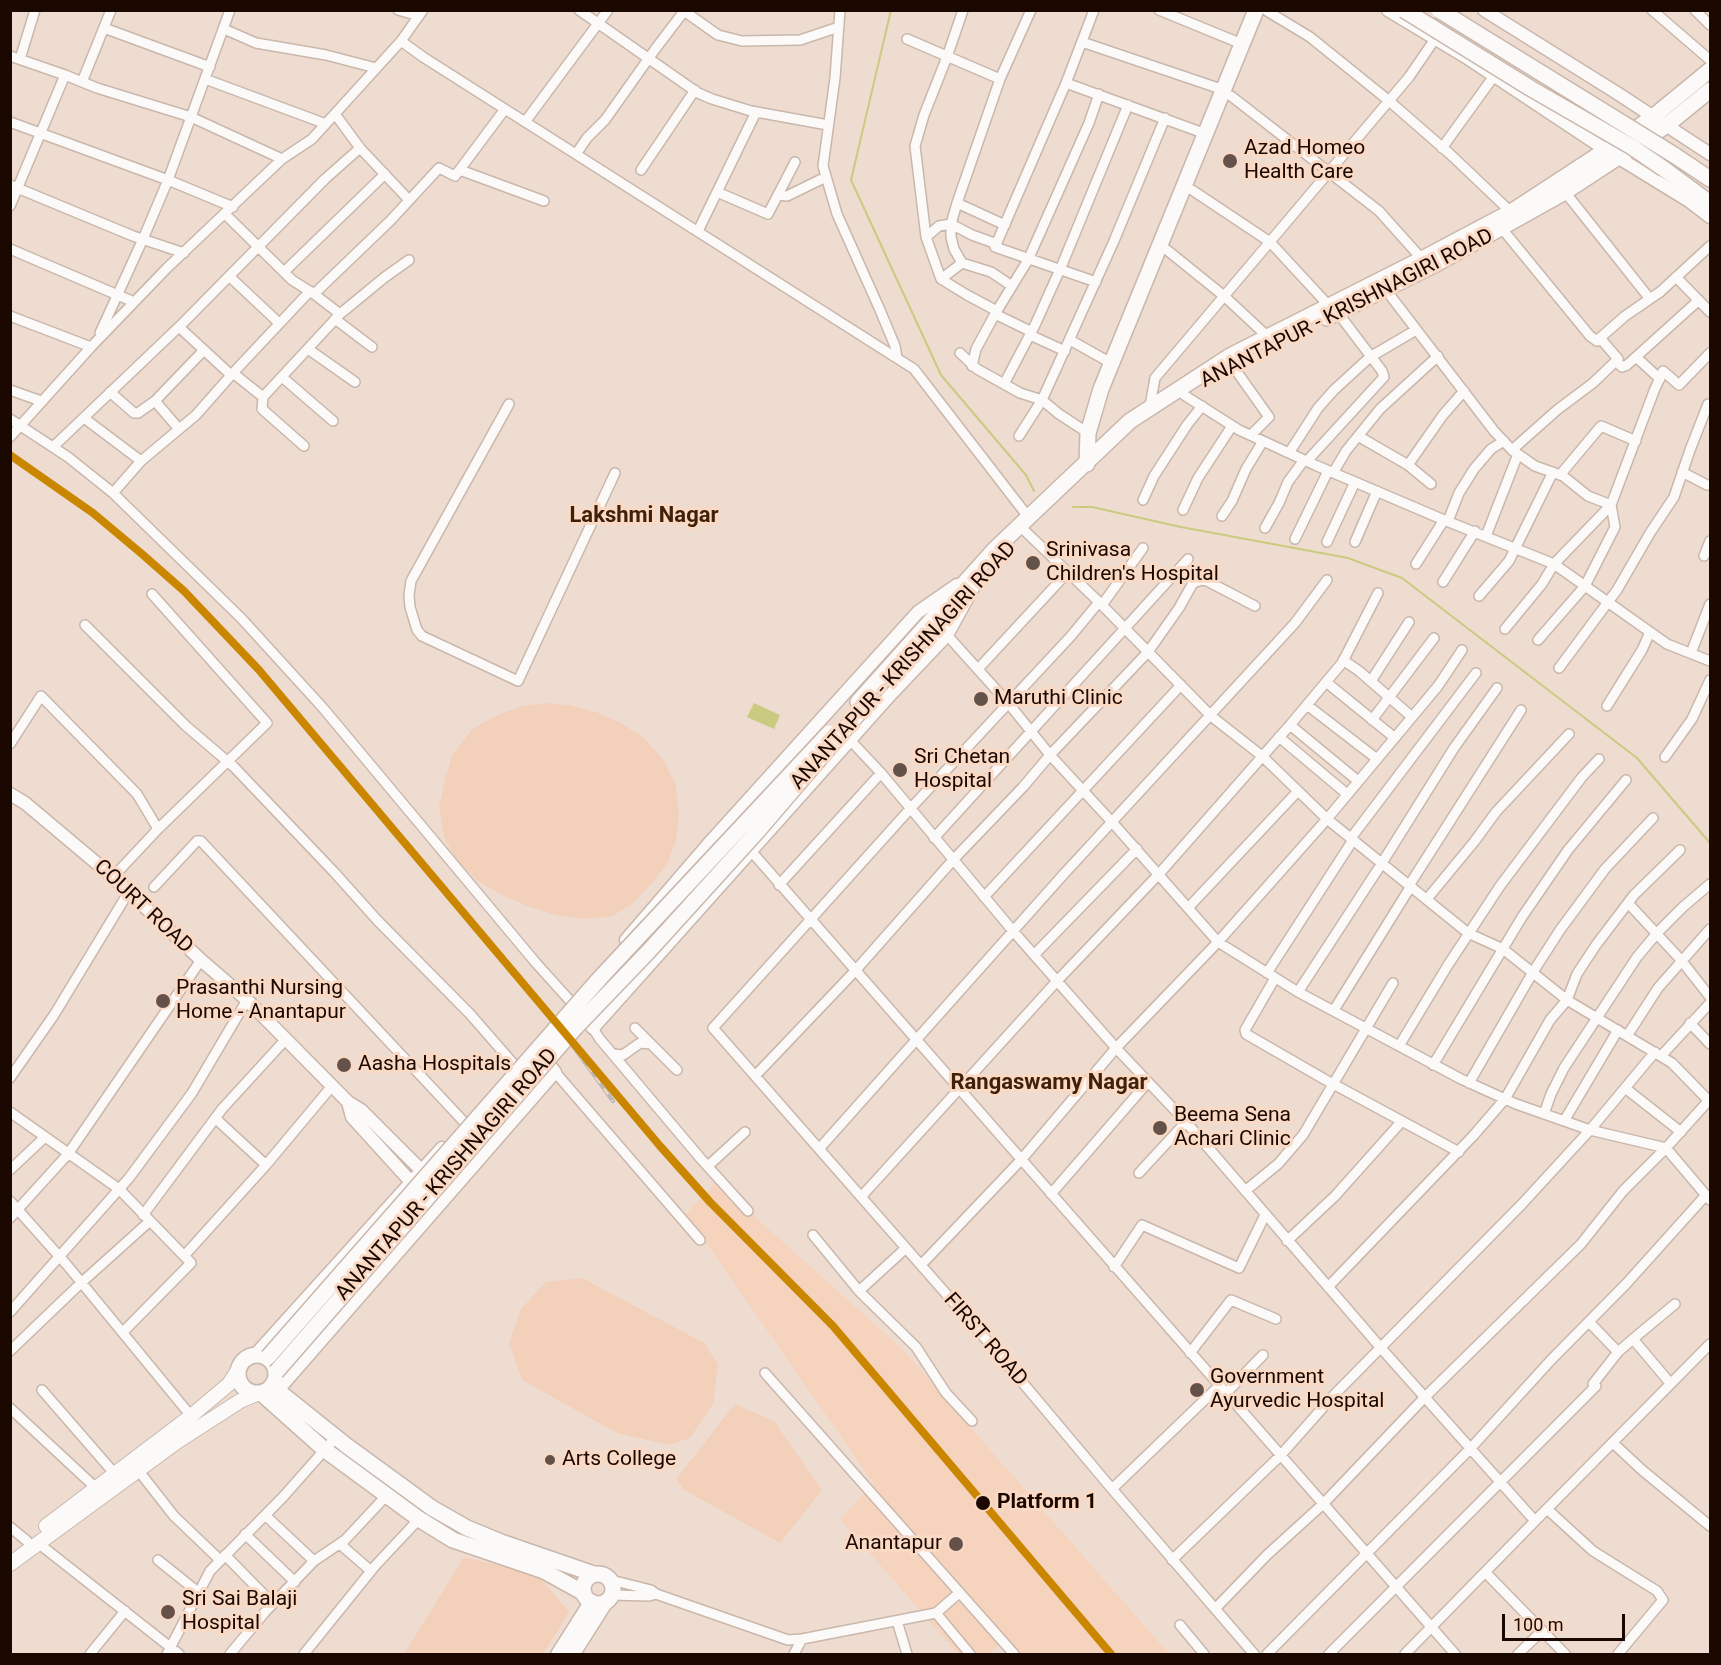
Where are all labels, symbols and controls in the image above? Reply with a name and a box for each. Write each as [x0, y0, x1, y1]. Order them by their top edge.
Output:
place label: Azad Homeo Health Care [1244, 136, 1365, 186]
marker: Azad Homeo Health Care [1221, 152, 1239, 170]
street label: ANANTAPUR - KRISHNAGIRI ROAD [1196, 224, 1498, 394]
district label: Lakshmi Nagar [569, 503, 719, 529]
street label: ANANTAPUR - KRISHNAGIRI ROAD [786, 537, 1022, 795]
place label: Srinivasa Children's Hospital [1046, 538, 1219, 588]
marker: Srinivasa Children's Hospital [1024, 554, 1042, 572]
place label: Maruthi Clinic [994, 686, 1123, 712]
marker: Maruthi Clinic [972, 690, 990, 708]
place label: Sri Chetan Hospital [914, 745, 1010, 795]
marker: Sri Chetan Hospital [891, 761, 909, 779]
street label: COURT ROAD [88, 855, 198, 959]
place label: Prasanthi Nursing Home - Anantapur [176, 976, 346, 1026]
marker: Prasanthi Nursing Home - Anantapur [154, 992, 172, 1010]
street label: ANANTAPUR - KRISHNAGIRI ROAD [331, 1044, 563, 1306]
place label: Aasha Hospitals [358, 1052, 511, 1078]
marker: Aasha Hospitals [335, 1056, 353, 1074]
district label: Rangaswamy Nagar [950, 1070, 1148, 1096]
place label: Beema Sena Achari Clinic [1174, 1103, 1291, 1153]
marker: Beema Sena Achari Clinic [1151, 1119, 1169, 1137]
street label: FIRST ROAD [938, 1288, 1032, 1392]
place label: Government Ayurvedic Hospital [1210, 1365, 1384, 1415]
marker: Government Ayurvedic Hospital [1188, 1381, 1206, 1399]
place label: Arts College [562, 1447, 676, 1473]
marker: Arts College [543, 1453, 557, 1467]
place label: Platform 1 [997, 1490, 1097, 1516]
marker: Platform 1 [974, 1494, 992, 1512]
place label: Anantapur [845, 1531, 942, 1557]
marker: Anantapur [947, 1535, 965, 1553]
place label: Sri Sai Balaji Hospital [182, 1587, 297, 1637]
scale bar [1505, 1602, 1628, 1640]
marker: Sri Sai Balaji Hospital [159, 1603, 177, 1621]
text: 100 m [1513, 1614, 1564, 1635]

